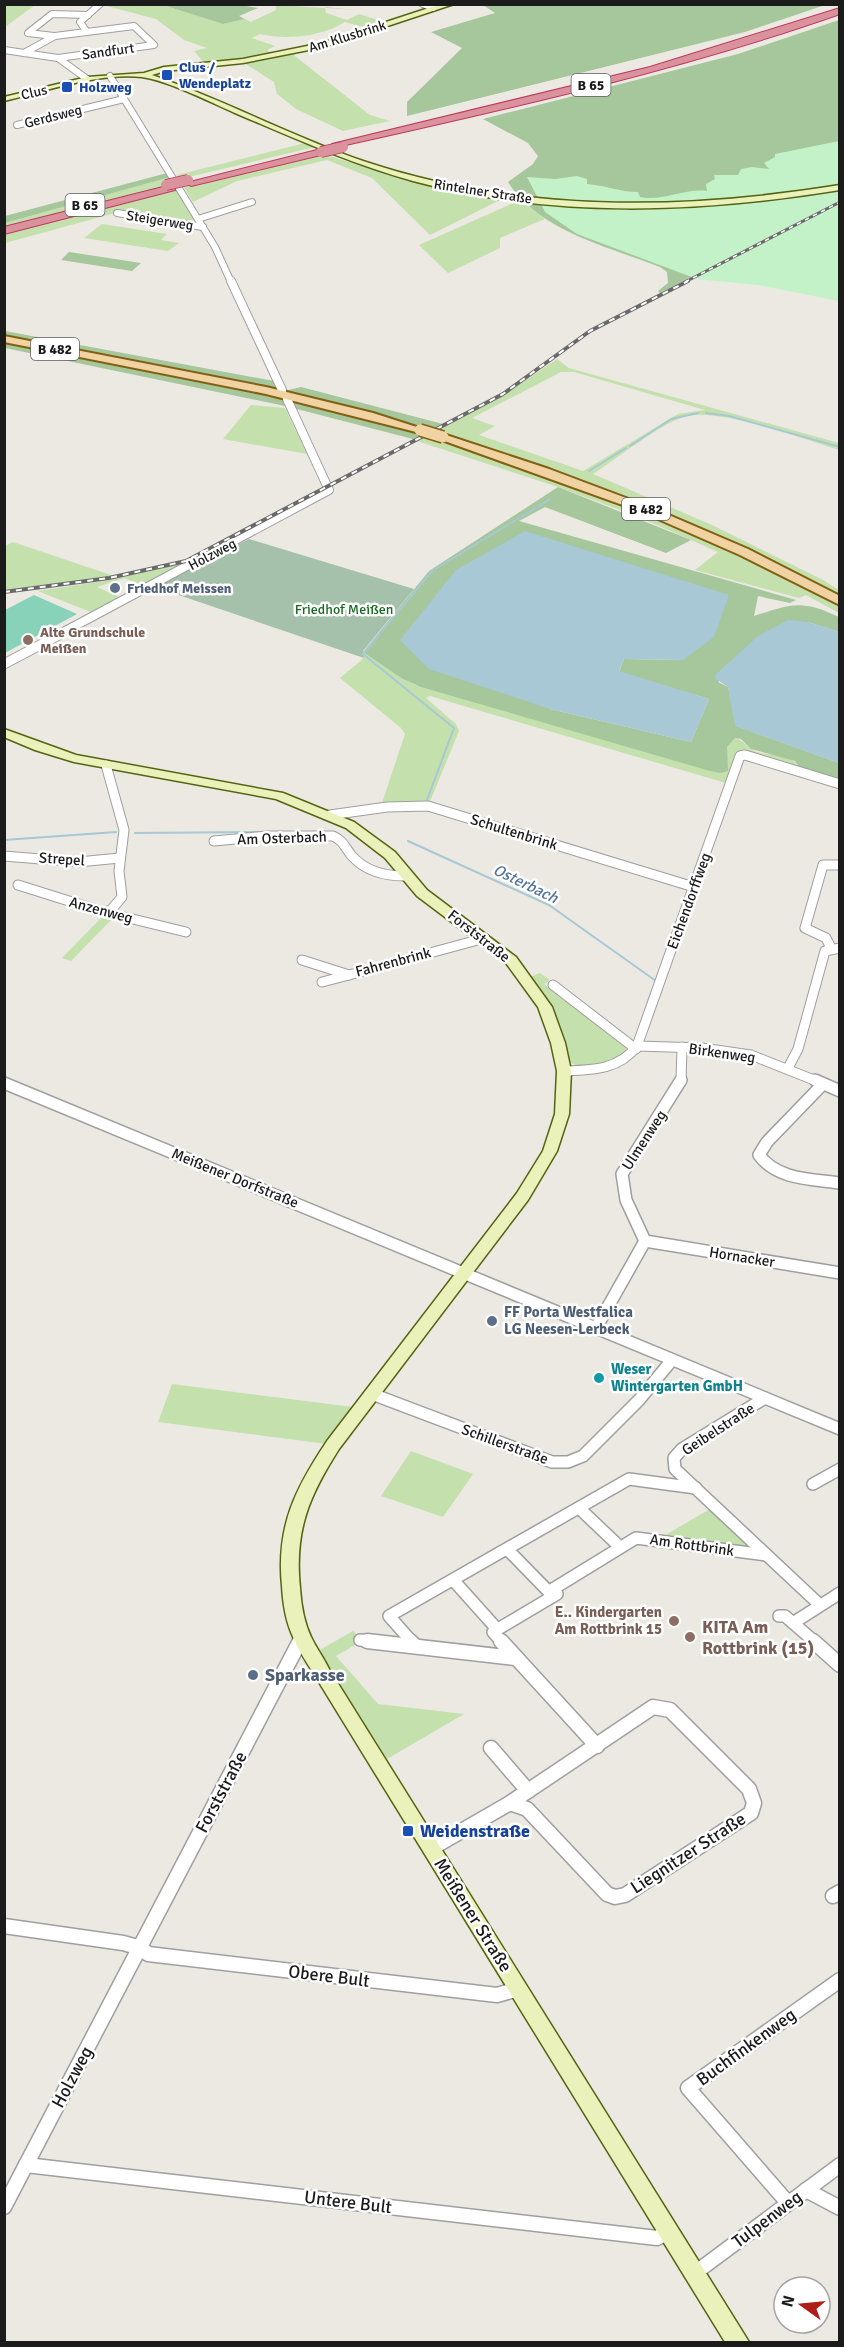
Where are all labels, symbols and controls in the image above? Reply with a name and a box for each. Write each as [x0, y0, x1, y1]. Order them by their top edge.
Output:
street label: Am Klusbrink [306, 17, 388, 56]
street label: Sandfurt [81, 39, 135, 64]
place label: Clus / Wendeplatz [179, 59, 251, 92]
marker: Clus / Wendeplatz [160, 68, 174, 82]
road number: B 65 [572, 74, 610, 96]
place label: Holzweg [79, 79, 132, 96]
marker: Holzweg [60, 80, 74, 94]
street label: Clus [19, 81, 49, 104]
street label: Gerdsweg [22, 101, 84, 132]
street label: Rintelner Straße [433, 175, 533, 208]
road number: B 65 [66, 194, 104, 216]
street label: Steigerweg [125, 207, 195, 234]
road number: B 482 [31, 338, 79, 360]
road number: B 482 [622, 498, 670, 520]
street label: Holzweg [185, 535, 239, 574]
place label: Friedhof Meissen [127, 580, 232, 597]
marker: Friedhof Meissen [108, 581, 122, 595]
park label: Friedhof Meißen [295, 601, 393, 618]
place label: Alte Grundschule Meißen [40, 624, 145, 657]
marker: Alte Grundschule Meißen [21, 633, 35, 647]
street label: Schultenbrink [468, 810, 560, 854]
street label: Am Osterbach [237, 827, 327, 849]
street label: Strepel [38, 848, 86, 870]
street label: Eichendorffweg [663, 850, 715, 952]
water label: Osterbach [490, 860, 562, 909]
street label: Anzenweg [67, 893, 135, 927]
street label: Forststraße [444, 906, 514, 966]
street label: Fahrenbrink [353, 943, 433, 981]
street label: Birkenweg [687, 1039, 757, 1067]
street label: Ulmenweg [618, 1107, 670, 1173]
street label: Meißener Dorfstraße [169, 1144, 301, 1212]
street label: Hornacker [708, 1243, 777, 1271]
place label: FF Porta Westfalica LG Neesen-Lerbeck [504, 1303, 633, 1338]
marker: FF Porta Westfalica LG Neesen-Lerbeck [485, 1314, 499, 1328]
place label: Weser Wintergarten GmbH [611, 1360, 743, 1395]
marker: Weser Wintergarten GmbH [592, 1371, 606, 1385]
street label: Geibelstraße [678, 1399, 758, 1459]
street label: Schillerstraße [459, 1420, 551, 1468]
street label: Am Rottbrink [649, 1530, 736, 1560]
place label: E.. Kindergarten Am Rottbrink 15 [555, 1603, 662, 1638]
marker: E.. Kindergarten Am Rottbrink 15 [667, 1614, 681, 1628]
place label: KITA Am Rottbrink (15) [702, 1616, 814, 1659]
marker: KITA Am Rottbrink (15) [683, 1630, 697, 1644]
place label: Sparkasse [265, 1664, 345, 1686]
marker: Sparkasse [246, 1668, 260, 1682]
street label: Forststraße [190, 1747, 252, 1837]
street label: Liegnitzer Straße [626, 1807, 750, 1899]
place label: Weidenstraße [420, 1820, 530, 1842]
marker: Weidenstraße [401, 1824, 415, 1838]
street label: Meißener Straße [429, 1854, 517, 1976]
street label: Obere Bult [287, 1960, 371, 1992]
street label: Buchfinkenweg [692, 2003, 800, 2091]
street label: Holzweg [47, 2043, 97, 2111]
street label: Untere Bult [303, 2186, 393, 2218]
street label: Tulpenweg [728, 2186, 806, 2252]
north arrow [772, 2275, 832, 2335]
text: N [777, 2293, 800, 2309]

